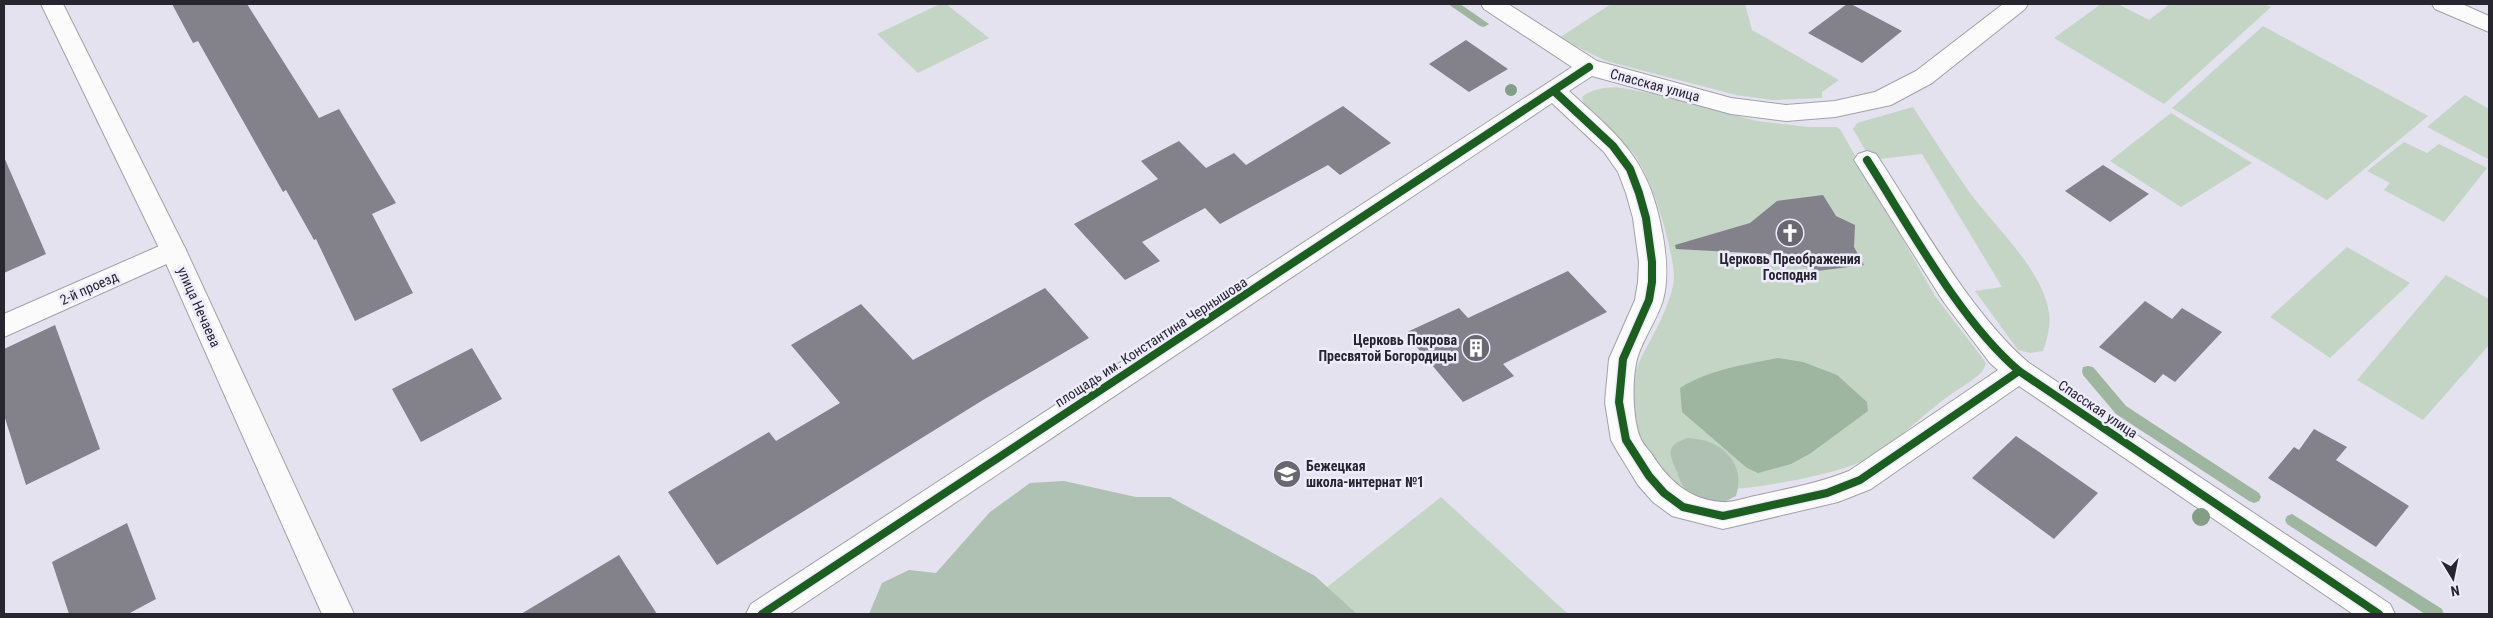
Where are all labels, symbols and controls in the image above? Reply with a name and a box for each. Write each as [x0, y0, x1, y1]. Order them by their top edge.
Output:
street label: Спасская улица [1609, 65, 1701, 105]
church icon: Церковь Преображения Господня [1775, 218, 1805, 248]
place label: Церковь Преображения Господня [1719, 251, 1861, 283]
street label: улица Нечаева [174, 264, 224, 350]
street label: 2-й проезд [57, 268, 121, 308]
street label: площадь им. Константина Чернышова [1052, 274, 1250, 410]
place label: Церковь Покрова Пресвятой Богородицы [1318, 332, 1457, 364]
building icon: Церковь Покрова Пресвятой Богородицы [1461, 333, 1491, 363]
street label: Спасская улица [2055, 377, 2141, 441]
place label: Бежецкая школа-интернат №1 [1306, 458, 1424, 490]
school or university icon: Бежецкая школа-интернат №1 [1272, 459, 1302, 489]
north arrow [2428, 553, 2478, 603]
text: N [2450, 582, 2461, 599]

